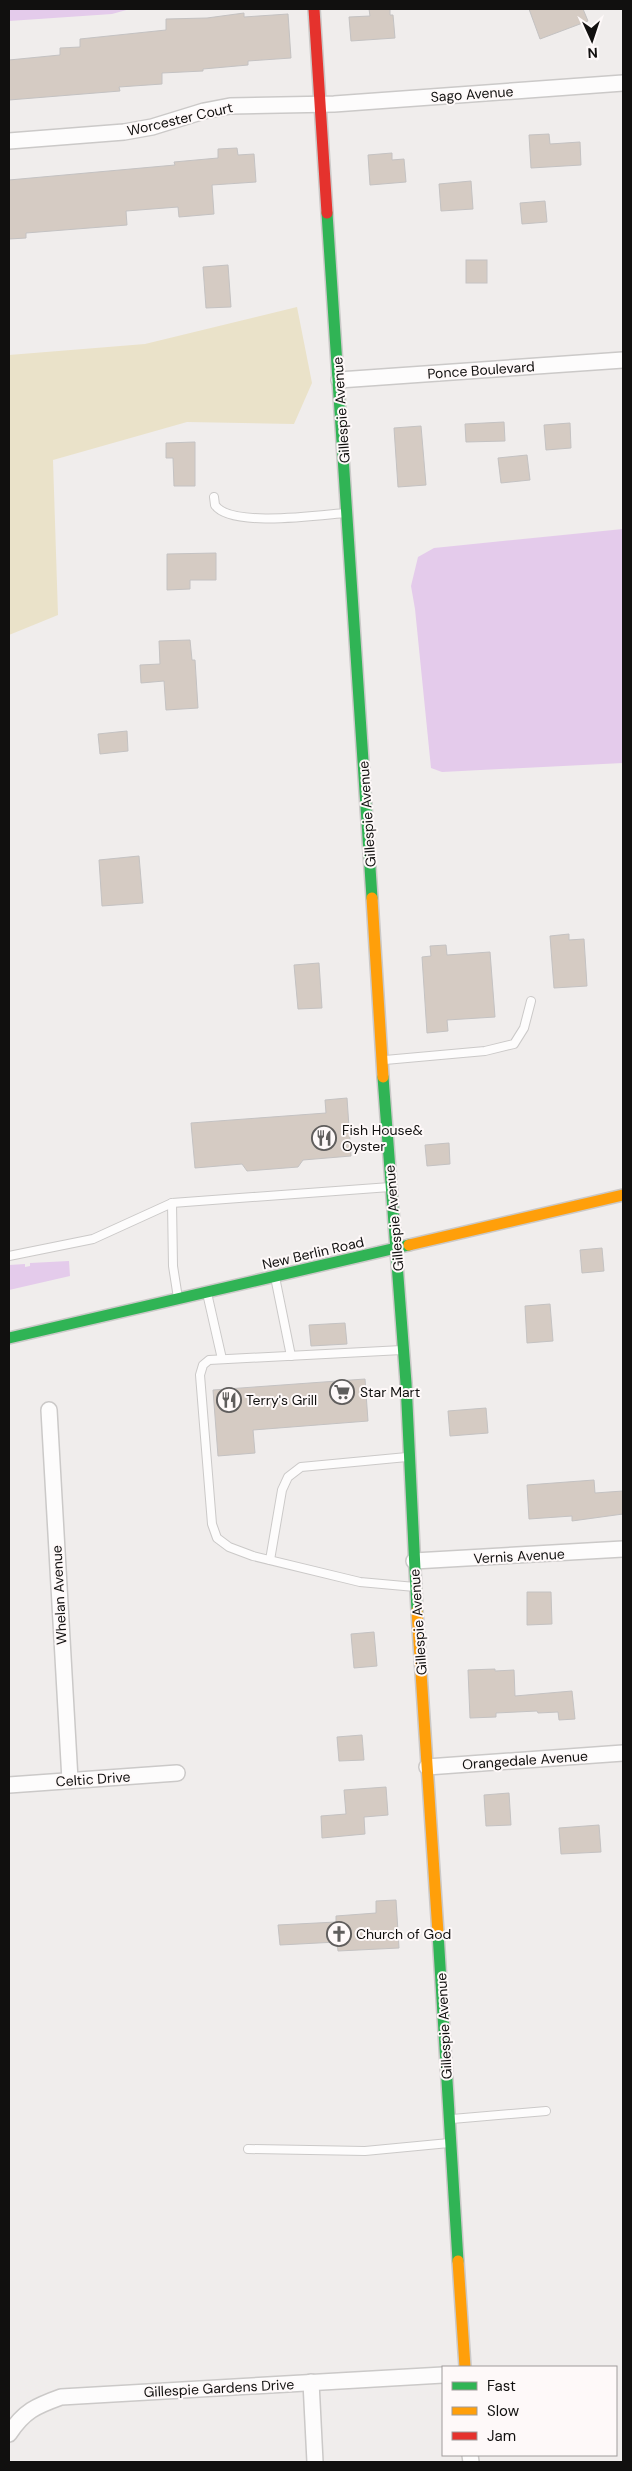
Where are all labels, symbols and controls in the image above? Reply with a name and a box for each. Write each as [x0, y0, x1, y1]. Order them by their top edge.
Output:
north arrow [567, 15, 617, 65]
text: N [587, 44, 598, 62]
street label: Sago Avenue [430, 82, 514, 106]
street label: Worcester Court [125, 98, 235, 140]
street label: Gillespie Avenue [328, 356, 354, 464]
street label: Ponce Boulevard [427, 357, 535, 383]
street label: Gillespie Avenue [354, 760, 380, 868]
place label: Fish House& Oyster [342, 1121, 423, 1155]
restaurant icon: Fish House& Oyster [311, 1125, 337, 1151]
street label: Gillespie Avenue [380, 1164, 408, 1272]
street label: New Berlin Road [260, 1233, 366, 1273]
supermarket icon: Star Mart [329, 1379, 355, 1405]
place label: Star Mart [360, 1383, 420, 1401]
restaurant icon: Terry's Grill [216, 1387, 242, 1413]
place label: Terry's Grill [246, 1391, 317, 1409]
street label: Whelan Avenue [47, 1545, 71, 1645]
street label: Vernis Avenue [473, 1545, 565, 1567]
street label: Gillespie Avenue [405, 1568, 431, 1676]
street label: Orangedale Avenue [462, 1747, 588, 1773]
street label: Celtic Drive [55, 1767, 131, 1791]
church icon: Church of God [326, 1921, 352, 1947]
place label: Church of God [356, 1925, 451, 1943]
street label: Gillespie Avenue [432, 1972, 456, 2080]
legend [442, 2366, 617, 2456]
street label: Gillespie Gardens Drive [143, 2375, 295, 2401]
text: Fast [487, 2376, 516, 2396]
text: Slow [487, 2401, 520, 2421]
text: Jam [487, 2426, 516, 2446]

